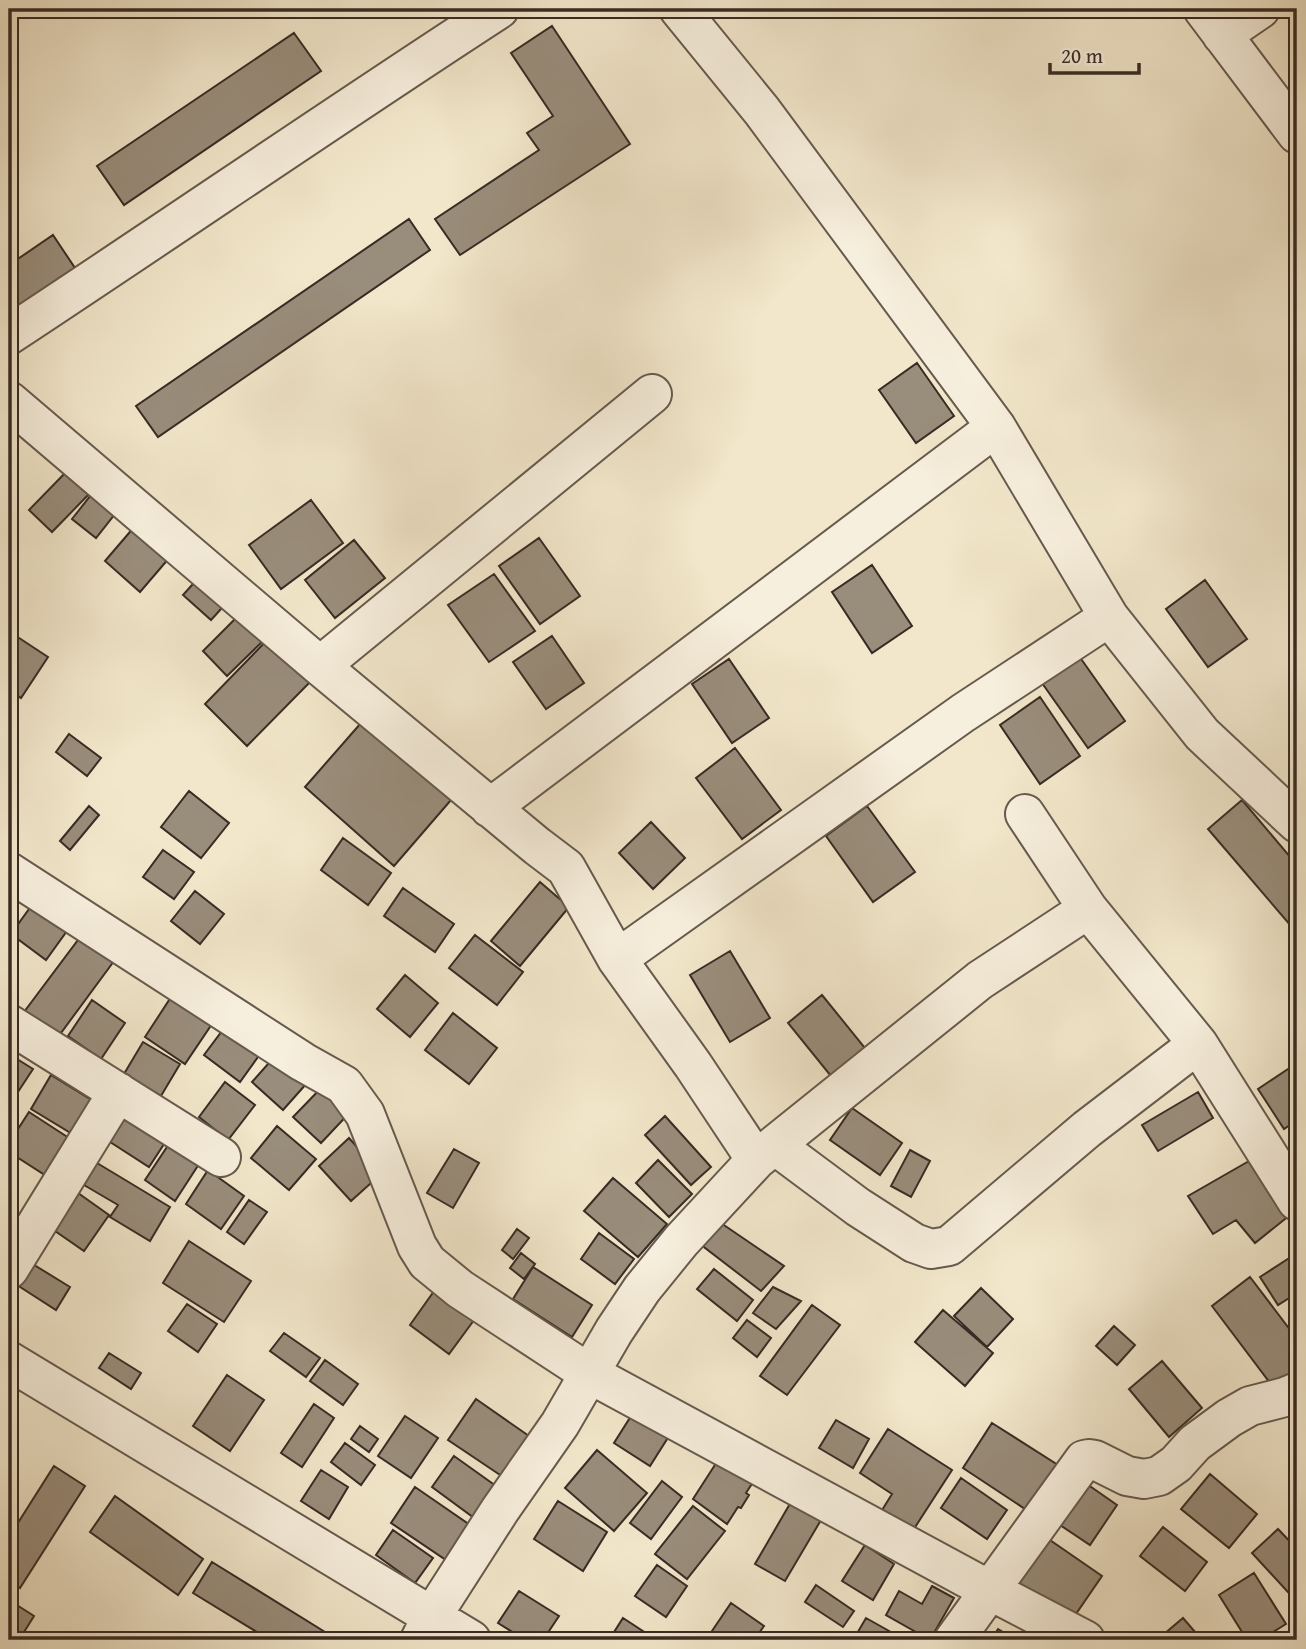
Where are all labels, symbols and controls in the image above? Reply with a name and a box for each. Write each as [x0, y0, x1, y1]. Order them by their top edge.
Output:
scale bar [1050, 32, 1140, 76]
text: 20 m [1061, 40, 1103, 71]

